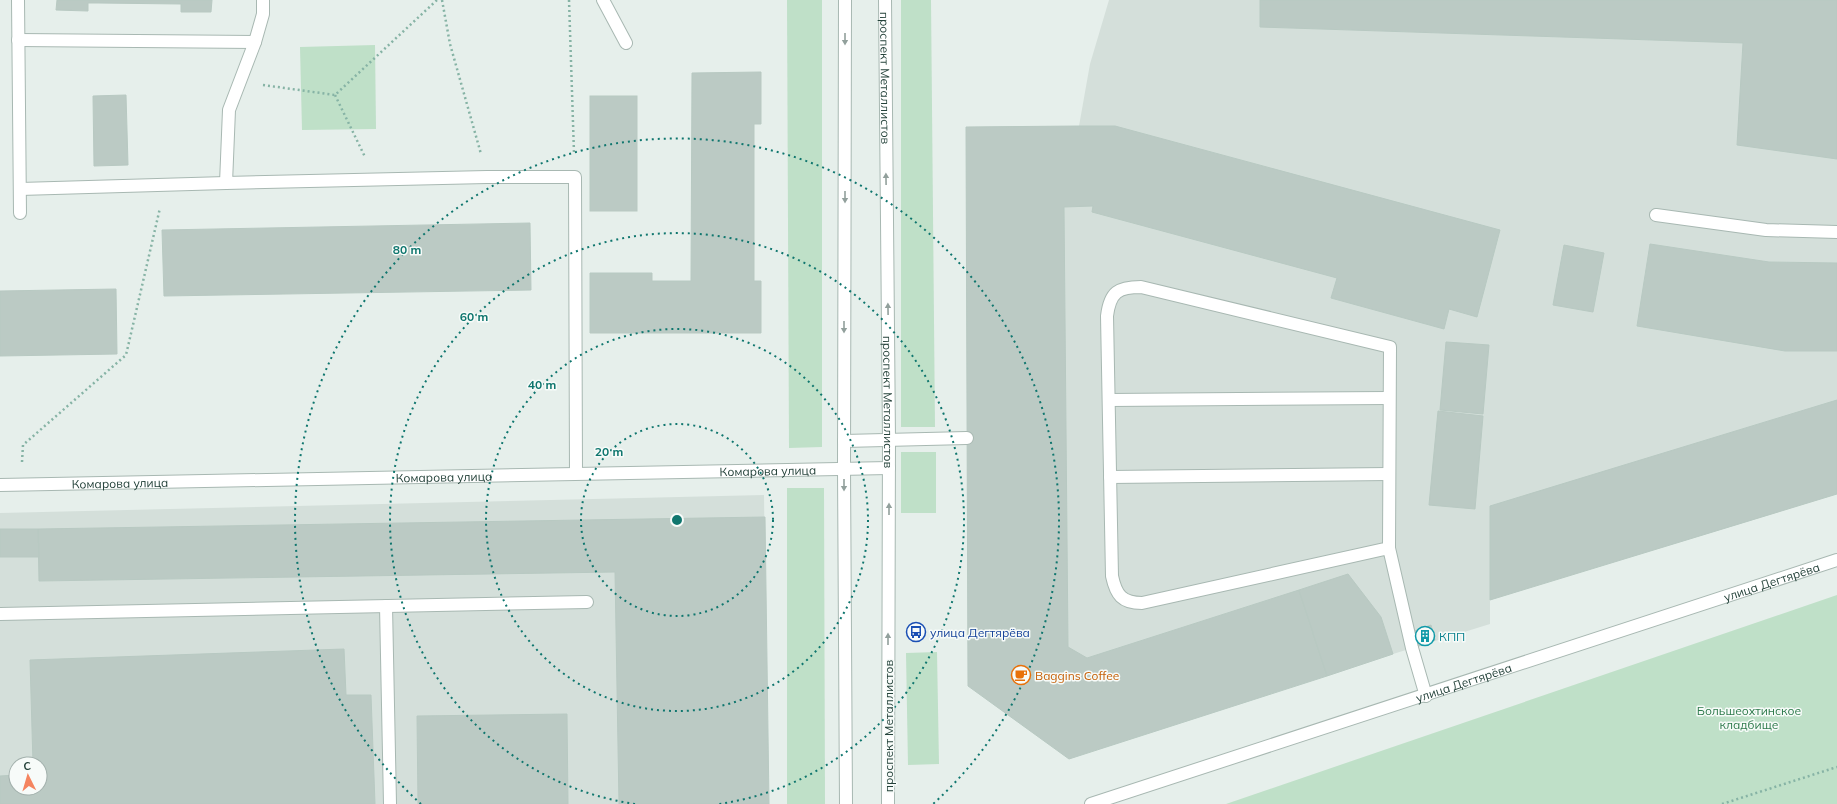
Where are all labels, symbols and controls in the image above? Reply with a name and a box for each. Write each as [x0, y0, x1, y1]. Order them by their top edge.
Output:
street label: проспект Металлистов [878, 12, 894, 145]
one-way arrow [842, 33, 848, 46]
one-way arrow [883, 173, 890, 185]
one-way arrow [842, 191, 848, 204]
text: 80 m [393, 242, 421, 257]
one-way arrow [885, 302, 891, 315]
text: 60 m [460, 309, 488, 324]
one-way arrow [841, 321, 847, 334]
street label: проспект Металлистов [881, 336, 897, 469]
text: 40 m [528, 377, 556, 392]
text: 20 m [595, 444, 623, 459]
street label: Комарова улица [719, 462, 816, 479]
street label: Комарова улица [395, 468, 492, 485]
street label: Комарова улица [71, 474, 168, 491]
one-way arrow [841, 479, 847, 492]
one-way arrow [886, 502, 892, 515]
centre of rings [670, 513, 684, 527]
street label: улица Дегтярёва [1722, 559, 1821, 604]
bus stop icon: улица Дегтярёва [905, 621, 927, 643]
place label: улица Дегтярёва [930, 625, 1030, 640]
building icon: КПП [1414, 625, 1436, 647]
place label: КПП [1439, 629, 1465, 644]
one-way arrow [885, 632, 891, 645]
street label: проспект Металлистов [881, 659, 896, 792]
street label: улица Дегтярёва [1414, 659, 1513, 705]
cafe icon: Baggins Coffee [1010, 664, 1032, 686]
place label: Baggins Coffee [1035, 668, 1119, 683]
park label: Большеохтинское кладбище [1697, 703, 1802, 732]
north arrow [8, 756, 48, 796]
text: С [23, 759, 32, 773]

